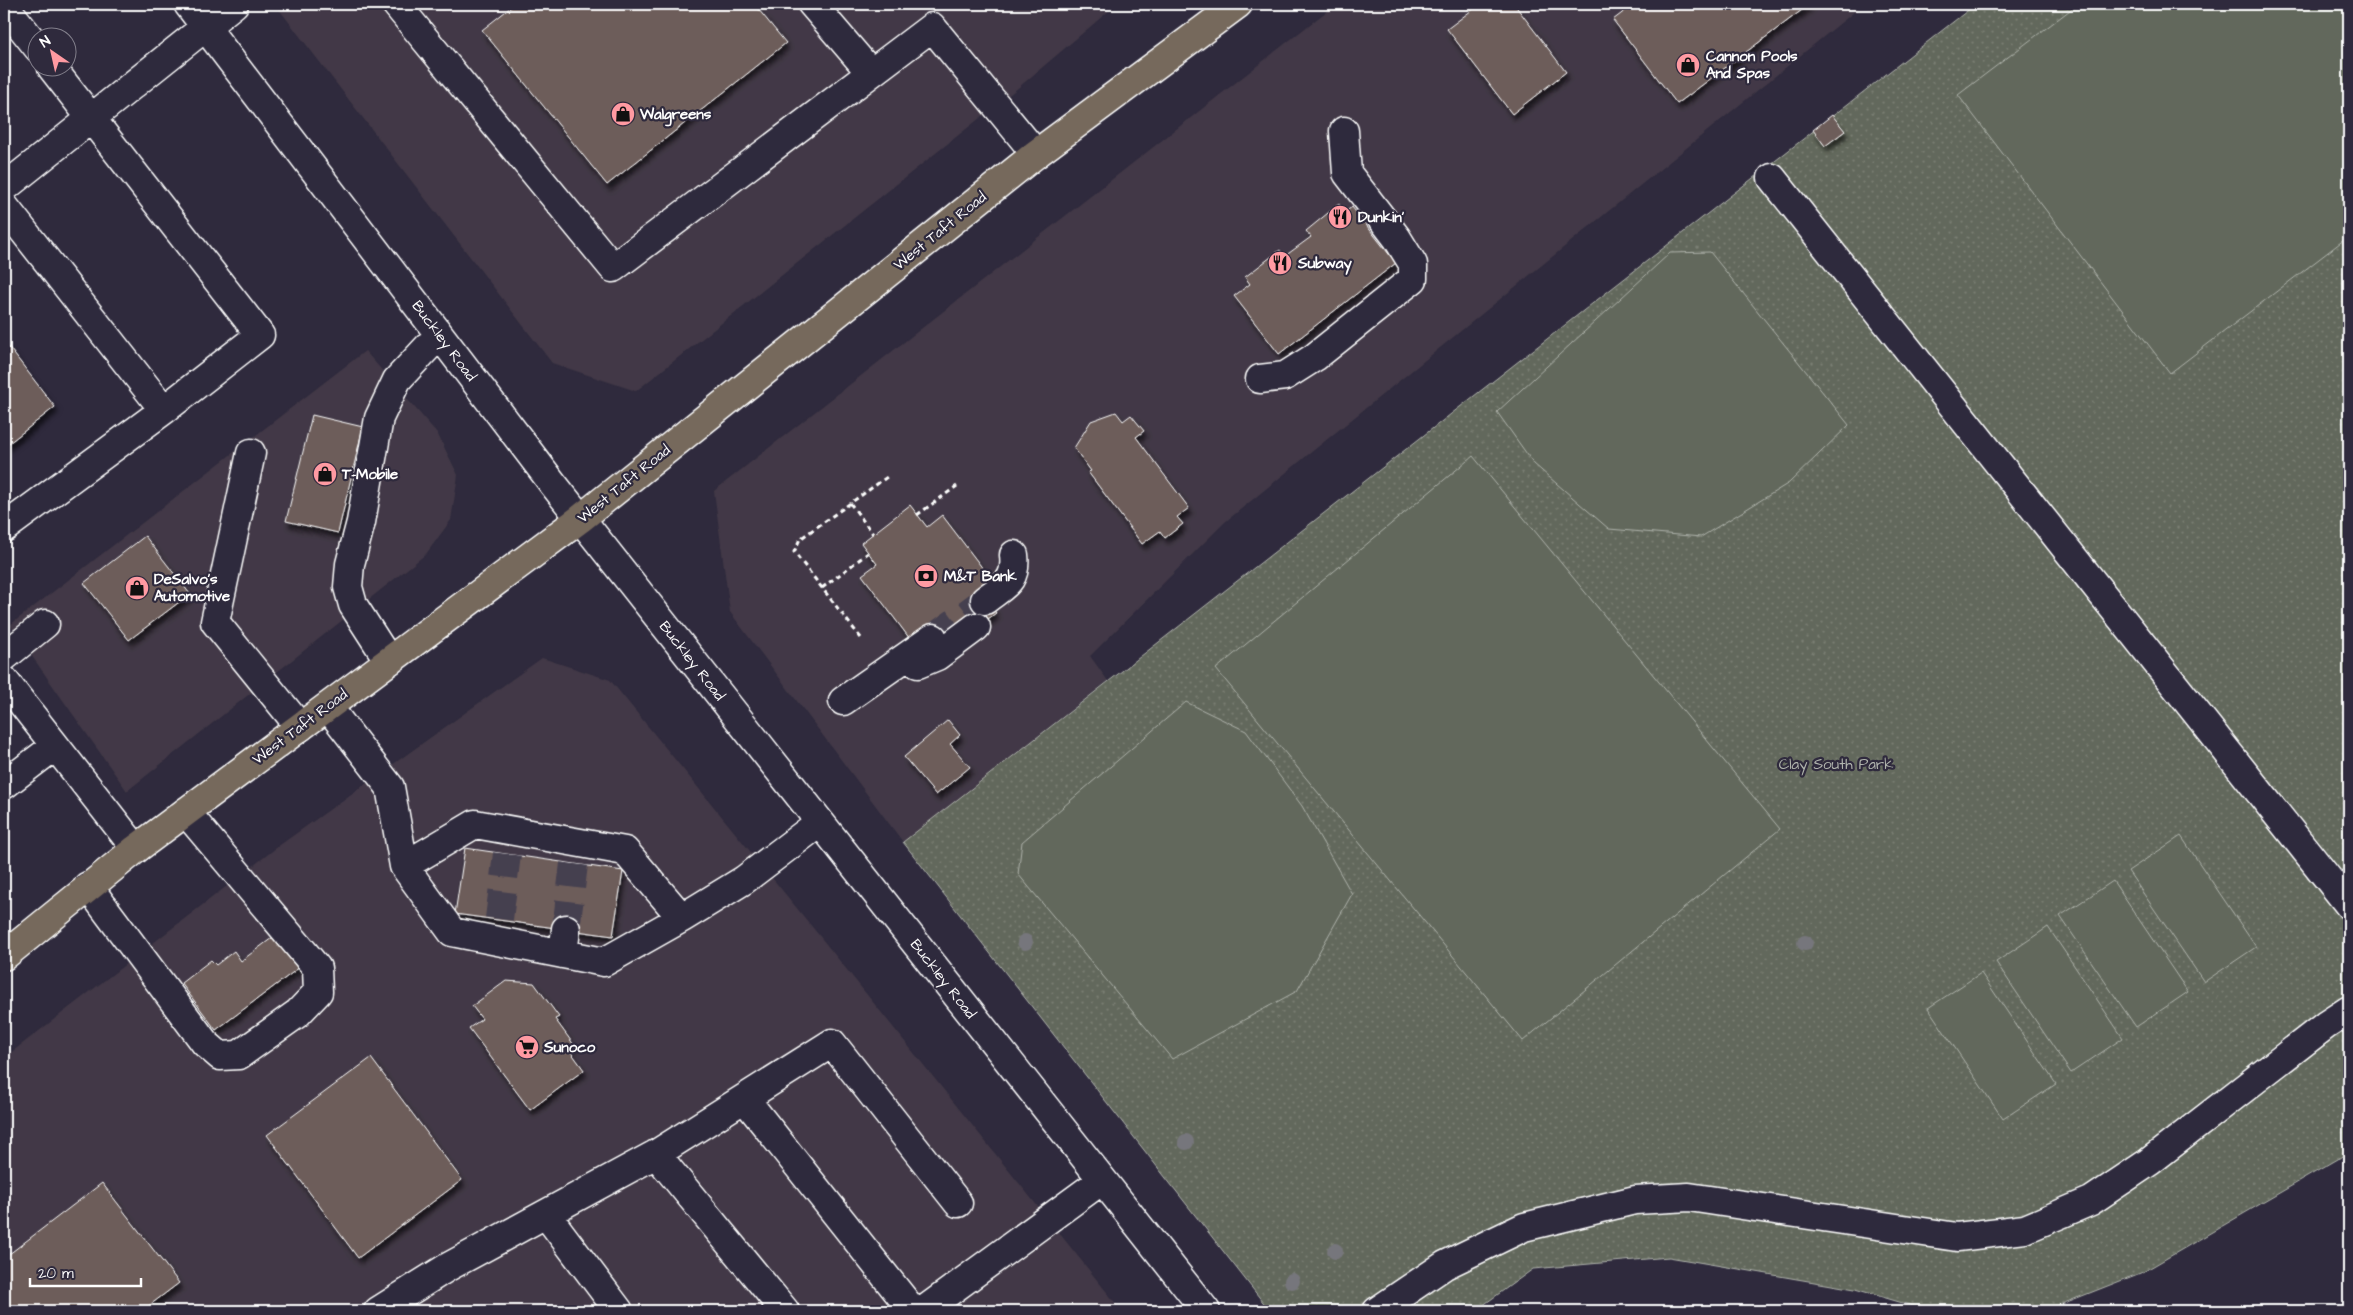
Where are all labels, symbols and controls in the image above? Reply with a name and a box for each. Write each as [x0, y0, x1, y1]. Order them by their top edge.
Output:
north arrow [28, 28, 78, 78]
text: N [36, 31, 55, 53]
place label: Cannon Pools And Spas [1706, 46, 1798, 84]
shop icon: Cannon Pools And Spas [1675, 52, 1701, 78]
shop icon: Walgreens [610, 101, 636, 127]
place label: Walgreens [639, 104, 712, 127]
street label: West Taft Road [889, 187, 991, 275]
restaurant icon: Dunkin' [1327, 204, 1353, 230]
place label: Dunkin' [1358, 207, 1405, 228]
restaurant icon: Subway [1267, 250, 1293, 276]
place label: Subway [1297, 253, 1352, 275]
street label: Buckley Road [406, 296, 482, 387]
street label: West Taft Road [573, 440, 675, 528]
shop icon: T-Mobile [312, 461, 338, 487]
place label: T-Mobile [341, 464, 398, 485]
bank icon: M&T Bank [913, 563, 939, 589]
place label: M&T Bank [944, 566, 1018, 587]
place label: DeSalvo's Automotive [154, 569, 230, 607]
shop icon: DeSalvo's Automotive [124, 575, 150, 601]
street label: Buckley Road [653, 617, 730, 706]
street label: West Taft Road [248, 684, 352, 770]
park label: Clay South Park [1779, 754, 1893, 776]
street label: Buckley Road [904, 935, 981, 1024]
supermarket icon: Sunoco [514, 1034, 540, 1060]
place label: Sunoco [543, 1037, 596, 1058]
scale bar [30, 1255, 141, 1287]
text: 20 m [38, 1263, 74, 1284]

